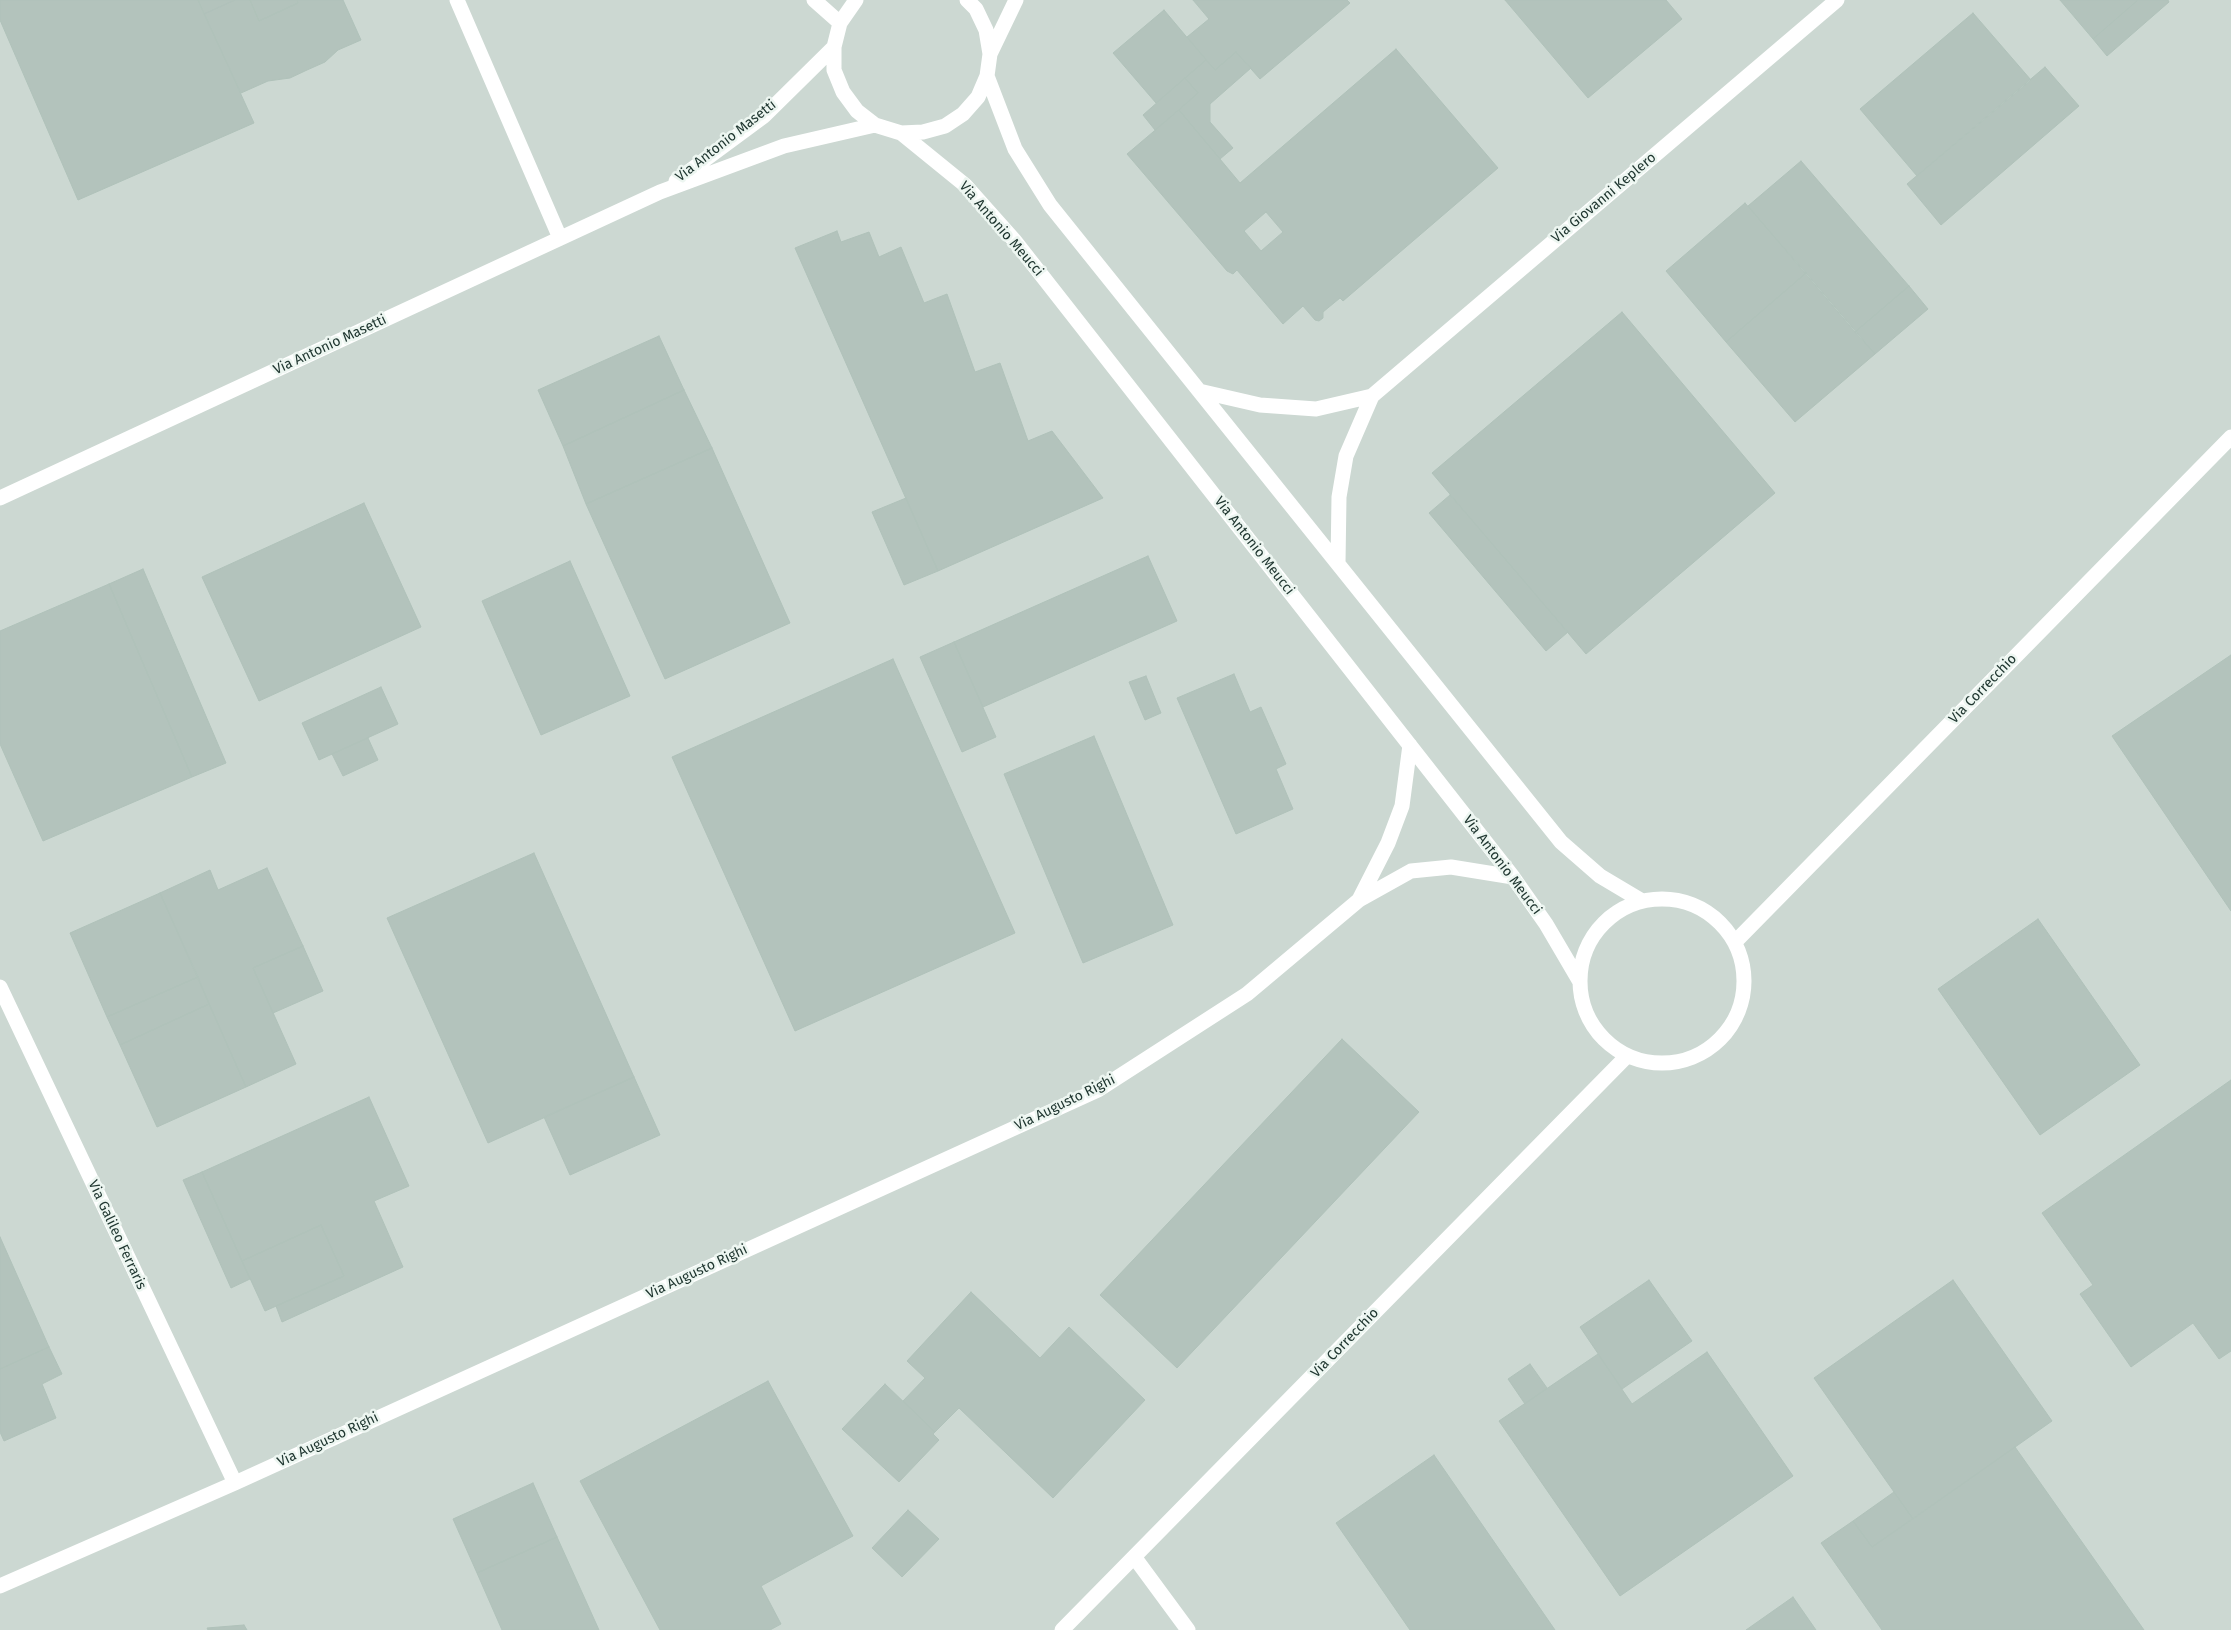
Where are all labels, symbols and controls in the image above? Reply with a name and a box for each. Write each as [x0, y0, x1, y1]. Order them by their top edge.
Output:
street label: Via Antonio Masetti [672, 97, 780, 185]
street label: Via Giovanni Keplero [1548, 149, 1660, 247]
street label: Via Antonio Meucci [955, 178, 1047, 280]
street label: Via Antonio Masetti [271, 311, 389, 379]
street label: Via Antonio Meucci [1210, 494, 1298, 598]
street label: Via Correcchio [1946, 651, 2020, 727]
street label: Via Antonio Meucci [1459, 812, 1545, 918]
street label: Via Augusto Righi [1012, 1071, 1118, 1135]
street label: Via Galileo Ferraris [84, 1178, 150, 1292]
street label: Via Augusto Righi [644, 1241, 750, 1303]
street label: Via Correcchio [1308, 1305, 1382, 1381]
street label: Via Augusto Righi [275, 1409, 381, 1471]

